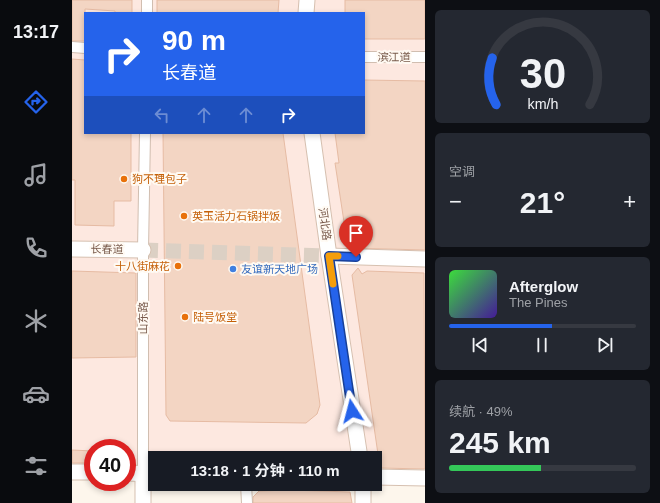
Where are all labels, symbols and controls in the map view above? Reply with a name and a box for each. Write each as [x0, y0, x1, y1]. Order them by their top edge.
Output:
text: 13:17 [13, 22, 59, 42]
text: 90 m [162, 25, 226, 56]
icon: right [96, 28, 148, 80]
text: 30 [519, 49, 566, 96]
street label: 滨江道 [378, 51, 411, 63]
text: 长春道 [162, 63, 216, 83]
icon: directions [22, 88, 50, 116]
text: km/h [527, 95, 558, 111]
icon: left [151, 104, 173, 126]
icon: ahead [193, 104, 215, 126]
icon: ahead [235, 104, 257, 126]
icon: right [277, 104, 299, 126]
icon: music [22, 161, 50, 189]
text: 空调 [449, 164, 475, 179]
place label: 狗不理包子 [132, 173, 187, 185]
marker: 狗不理包子 [119, 174, 129, 184]
text: 21° [520, 186, 565, 219]
text: − [449, 189, 462, 214]
text: + [623, 189, 636, 214]
street label: 河北路 [317, 207, 333, 241]
place label: 英玉活力石锅拌饭 [192, 210, 280, 222]
marker: 英玉活力石锅拌饭 [179, 211, 189, 221]
pin [339, 216, 373, 257]
icon: arrive [345, 222, 367, 244]
icon: phone [22, 234, 50, 262]
street label: 长春道 [90, 243, 124, 255]
place label: 十八街麻花 [115, 260, 170, 272]
marker: 十八街麻花 [173, 261, 183, 271]
place label: 友谊新天地广场 [241, 263, 318, 275]
marker: 友谊新天地广场 [228, 264, 238, 274]
text: Afterglow [509, 278, 578, 295]
text: The Pines [509, 295, 568, 310]
street label: 山东路 [137, 302, 149, 335]
icon: climate [22, 307, 50, 335]
place label: 陆号饭堂 [193, 311, 237, 323]
marker: 陆号饭堂 [180, 312, 190, 322]
icon: previous [469, 334, 491, 356]
icon: pause [531, 334, 553, 356]
icon: next [594, 334, 616, 356]
icon: car [22, 380, 50, 408]
position arrow [331, 390, 373, 432]
text: 续航 · 49% [449, 404, 513, 419]
text: 245 km [449, 426, 551, 459]
speed limit sign: 40 [84, 439, 136, 491]
icon: filters [22, 452, 50, 480]
text: 13:18 · 1 分钟 · 110 m [190, 462, 340, 479]

